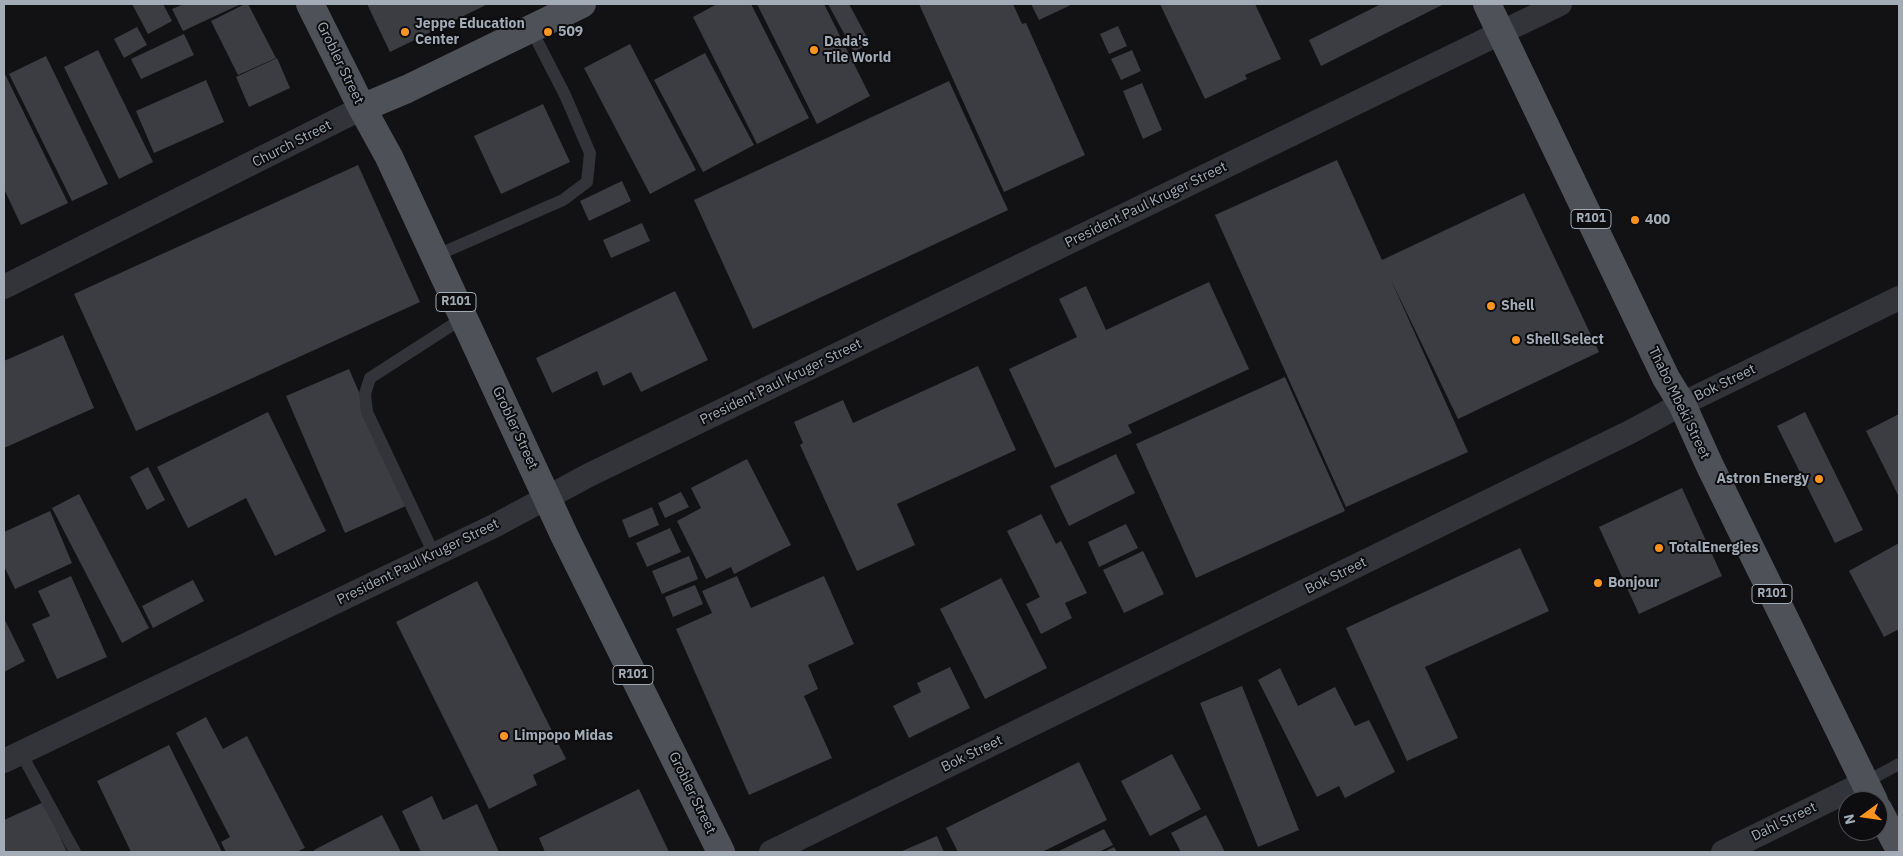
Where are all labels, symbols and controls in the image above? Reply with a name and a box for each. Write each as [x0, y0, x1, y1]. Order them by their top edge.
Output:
place label: Jeppe Education Center [415, 16, 525, 48]
street label: Grobler Street [313, 19, 367, 107]
place label: 509 [558, 24, 583, 40]
marker: Jeppe Education Center [399, 26, 411, 38]
marker: 509 [542, 26, 554, 38]
place label: Dada's Tile World [824, 34, 891, 66]
marker: Dada's Tile World [808, 44, 820, 56]
street label: Church Street [250, 117, 334, 171]
street label: President Paul Kruger Street [1062, 158, 1230, 252]
road number: R101 [1571, 210, 1611, 228]
place label: 400 [1645, 212, 1670, 228]
marker: 400 [1629, 214, 1641, 226]
road number: R101 [436, 292, 476, 312]
place label: Shell [1501, 298, 1534, 314]
marker: Shell [1485, 300, 1497, 312]
place label: Shell Select [1526, 332, 1604, 348]
marker: Shell Select [1510, 334, 1522, 346]
street label: President Paul Kruger Street [697, 335, 865, 429]
street label: Thabo Mbeki Street [1645, 344, 1713, 462]
street label: Bok Street [1692, 361, 1758, 405]
street label: Grobler Street [489, 384, 541, 472]
place label: Astron Energy [1717, 471, 1809, 487]
marker: Astron Energy [1813, 473, 1825, 485]
street label: President Paul Kruger Street [334, 515, 502, 609]
place label: TotalEnergies [1669, 540, 1758, 556]
marker: TotalEnergies [1653, 542, 1665, 554]
street label: Bok Street [1303, 554, 1369, 598]
place label: Bonjour [1608, 575, 1659, 591]
marker: Bonjour [1592, 577, 1604, 589]
road number: R101 [1752, 584, 1792, 604]
road number: R101 [613, 666, 653, 684]
place label: Limpopo Midas [514, 728, 613, 744]
marker: Limpopo Midas [498, 730, 510, 742]
street label: Bok Street [939, 732, 1005, 776]
street label: Grobler Street [665, 749, 719, 837]
north arrow [1838, 791, 1888, 841]
street label: Dahl Street [1749, 799, 1819, 845]
text: N [1839, 812, 1859, 826]

